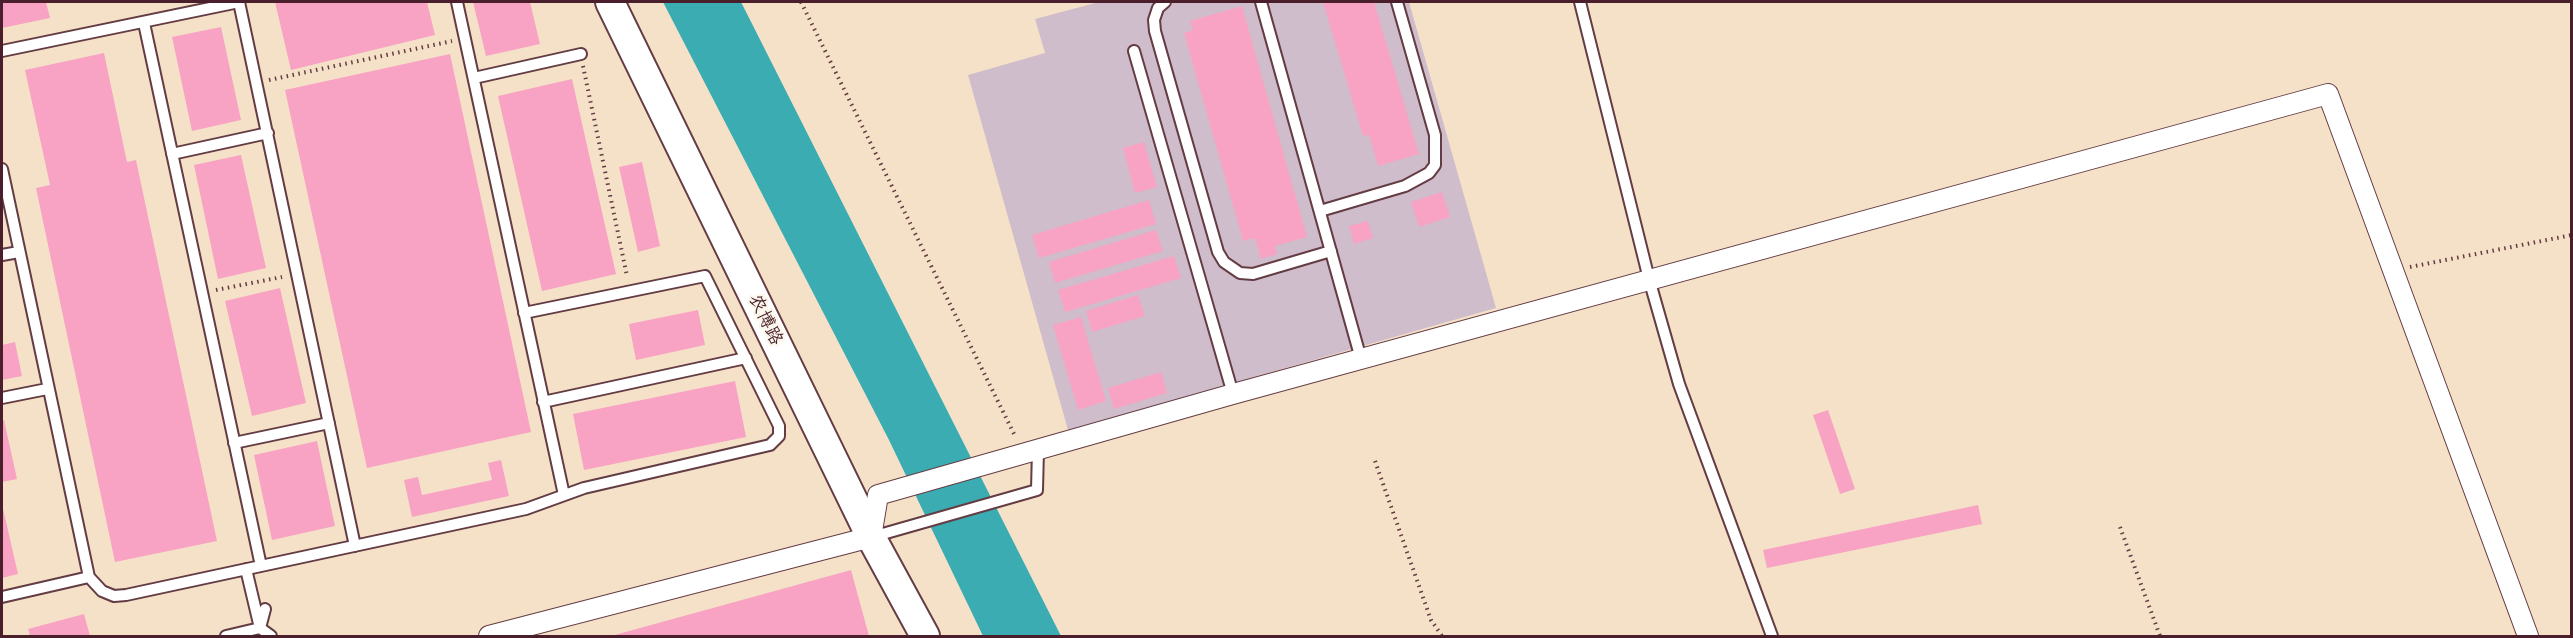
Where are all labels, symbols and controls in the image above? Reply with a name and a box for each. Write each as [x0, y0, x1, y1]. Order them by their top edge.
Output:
street label: 农博路 [743, 291, 787, 349]

